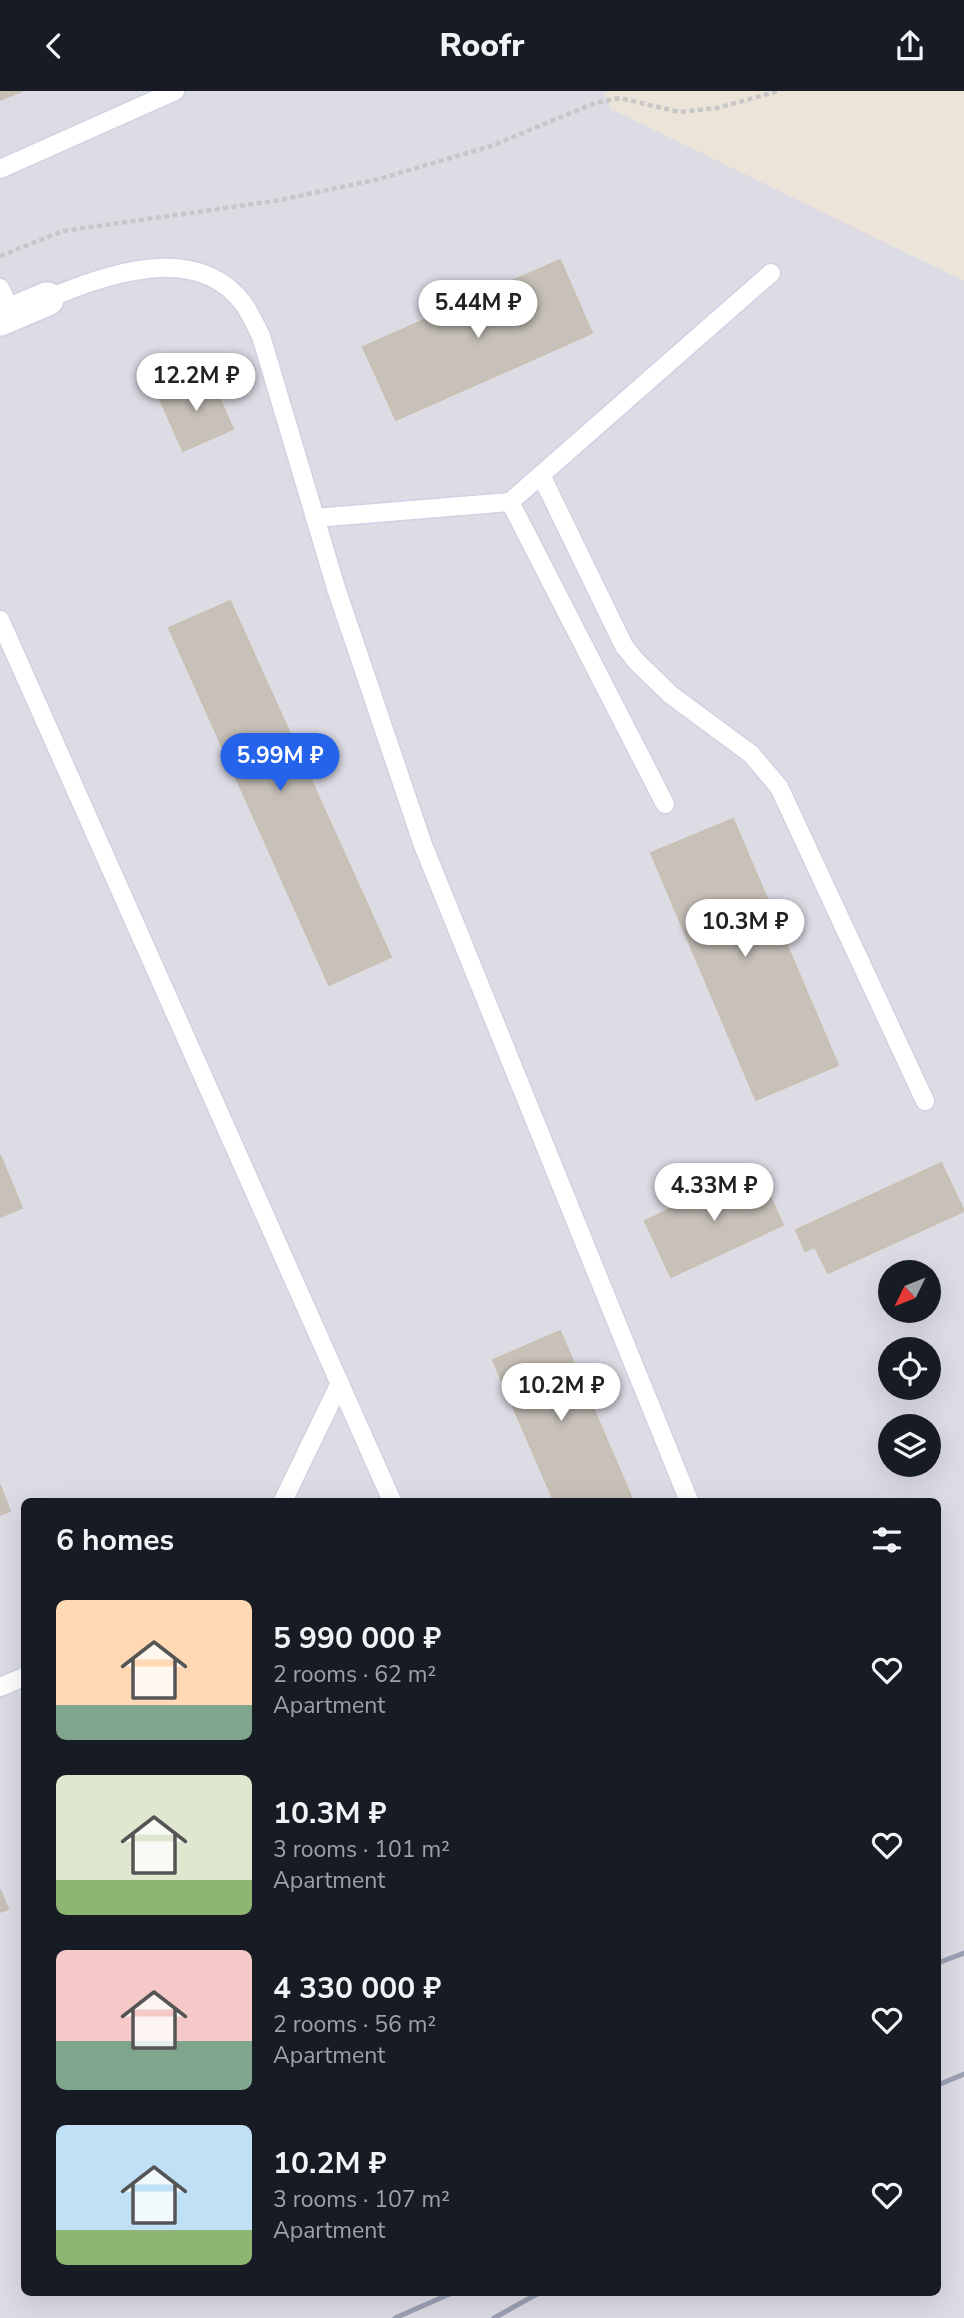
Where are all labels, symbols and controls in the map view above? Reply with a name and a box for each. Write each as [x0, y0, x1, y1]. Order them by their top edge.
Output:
text: Roofr [440, 24, 524, 67]
icon: back [35, 27, 73, 65]
icon: share [891, 27, 929, 65]
pin: 5.44M ₽ [413, 281, 543, 340]
text: 5.44M ₽ [434, 287, 522, 318]
pin: 12.2M ₽ [131, 353, 261, 413]
text: 12.2M ₽ [152, 360, 240, 391]
pin: 5.99M ₽ [215, 733, 345, 793]
text: 5.99M ₽ [236, 740, 324, 771]
pin: 10.3M ₽ [680, 899, 810, 959]
text: 10.3M ₽ [701, 906, 789, 937]
pin: 4.33M ₽ [649, 1163, 779, 1223]
text: 4.33M ₽ [670, 1170, 758, 1201]
north arrow [878, 1260, 942, 1323]
map controls [878, 1260, 941, 1477]
button: locate [878, 1337, 941, 1400]
pin: 10.2M ₽ [496, 1363, 626, 1423]
text: 10.2M ₽ [517, 1370, 605, 1401]
button: layers [878, 1414, 941, 1477]
text: 6 homes [56, 1520, 174, 1561]
icon: filters [868, 1521, 906, 1559]
text: 5 990 000 ₽ [273, 1618, 441, 1659]
icon: home [112, 1628, 196, 1712]
icon: heart [868, 1651, 906, 1689]
text: 2 rooms · 62 m² [273, 1659, 436, 1690]
text: Apartment [273, 1690, 385, 1721]
text: 10.3M ₽ [273, 1793, 387, 1834]
icon: home [112, 1803, 196, 1887]
icon: heart [868, 1826, 906, 1864]
text: 3 rooms · 101 m² [273, 1834, 450, 1865]
text: Apartment [273, 1865, 385, 1896]
text: 4 330 000 ₽ [273, 1968, 441, 2009]
icon: home [112, 1978, 196, 2062]
icon: heart [868, 2001, 906, 2039]
text: 2 rooms · 56 m² [273, 2009, 436, 2040]
text: Apartment [273, 2040, 385, 2071]
text: 10.2M ₽ [273, 2143, 387, 2184]
icon: home [112, 2153, 196, 2237]
icon: heart [868, 2176, 906, 2214]
text: 3 rooms · 107 m² [273, 2184, 450, 2215]
text: Apartment [273, 2215, 385, 2246]

